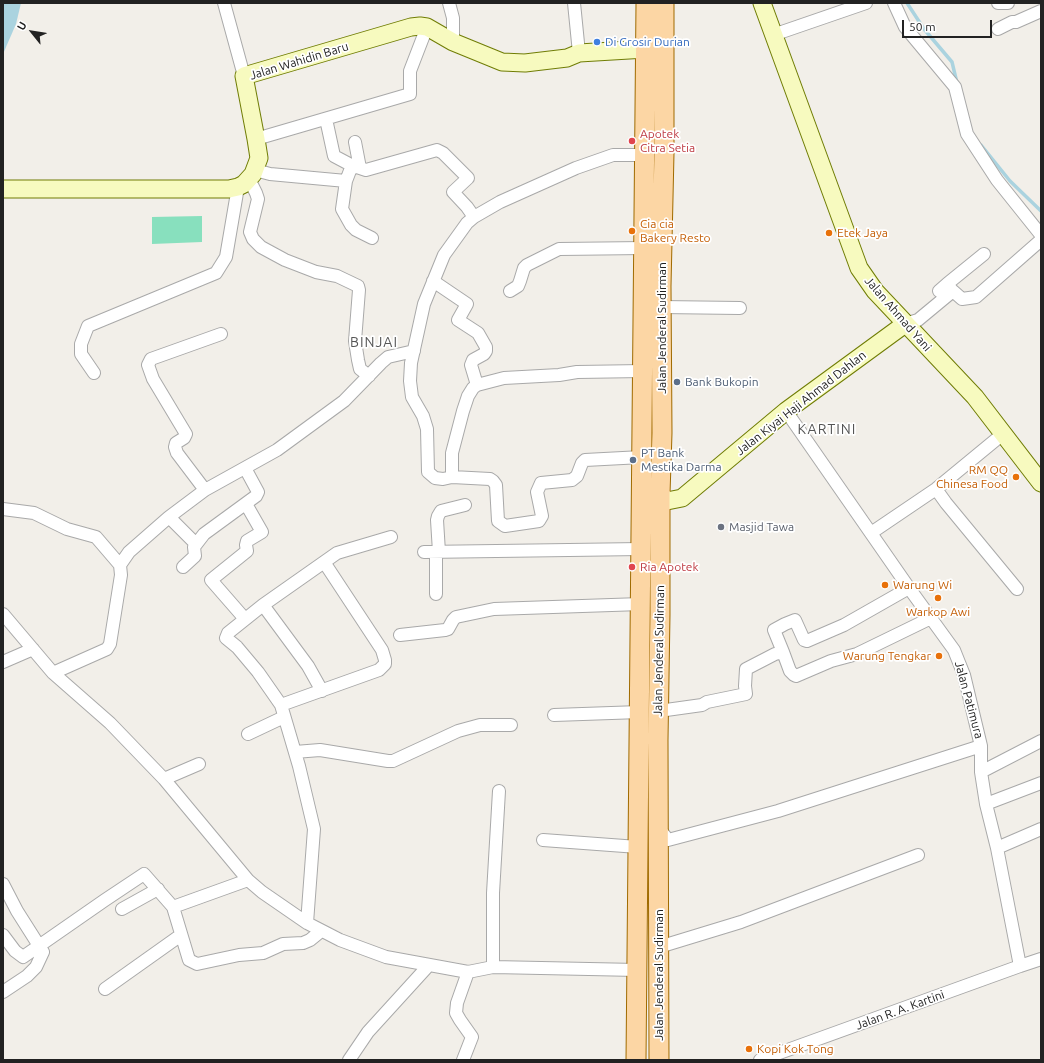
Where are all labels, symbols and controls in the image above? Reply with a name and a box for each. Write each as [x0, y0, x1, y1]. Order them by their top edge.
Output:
north arrow [12, 12, 52, 52]
scale bar [904, 12, 994, 38]
text: U [14, 20, 29, 32]
text: 50 m [909, 20, 936, 33]
place label: Di Grosir Durian [605, 35, 690, 49]
marker: Di Grosir Durian [592, 37, 602, 47]
street label: Jalan Wahidin Baru [248, 39, 350, 83]
place label: Apotek Citra Setia [640, 127, 695, 155]
marker: Apotek Citra Setia [627, 136, 637, 146]
place label: Cia cia Bakery Resto [640, 217, 711, 245]
marker: Cia cia Bakery Resto [627, 226, 637, 236]
place label: Etek Jaya [837, 226, 888, 240]
marker: Etek Jaya [824, 228, 834, 238]
street label: Jalan Jenderal Sudirman [655, 262, 669, 394]
street label: Jalan Ahmad Yani [862, 274, 934, 354]
district label: BINJAI [350, 334, 398, 350]
street label: Jalan Kiyai Haji Ahmad Dahlan [733, 348, 869, 458]
place label: Bank Bukopin [685, 375, 759, 389]
marker: Bank Bukopin [672, 377, 682, 387]
district label: KARTINI [798, 421, 856, 437]
place label: PT Bank Mestika Darma [641, 446, 722, 474]
marker: PT Bank Mestika Darma [628, 455, 638, 465]
place label: RM QQ Chinesa Food [936, 463, 1008, 491]
marker: RM QQ Chinesa Food [1011, 472, 1021, 482]
place label: Masjid Tawa [729, 520, 794, 534]
marker: Masjid Tawa [716, 522, 726, 532]
place label: Ria Apotek [640, 560, 699, 574]
marker: Ria Apotek [627, 562, 637, 572]
place label: Warung Wi [893, 578, 952, 592]
marker: Warung Wi [880, 580, 890, 590]
street label: Jalan Jenderal Sudirman [651, 585, 667, 717]
marker: Warkop Awi [933, 593, 943, 603]
place label: Warkop Awi [906, 605, 970, 619]
place label: Warung Tengkar [843, 649, 931, 663]
marker: Warung Tengkar [934, 651, 944, 661]
street label: Jalan Patimura [952, 660, 986, 740]
street label: Jalan Jenderal Sudirman [652, 909, 666, 1041]
street label: Jalan R. A. Kartini [854, 987, 946, 1033]
place label: Kopi Kok Tong [757, 1042, 834, 1056]
marker: Kopi Kok Tong [744, 1044, 754, 1054]

